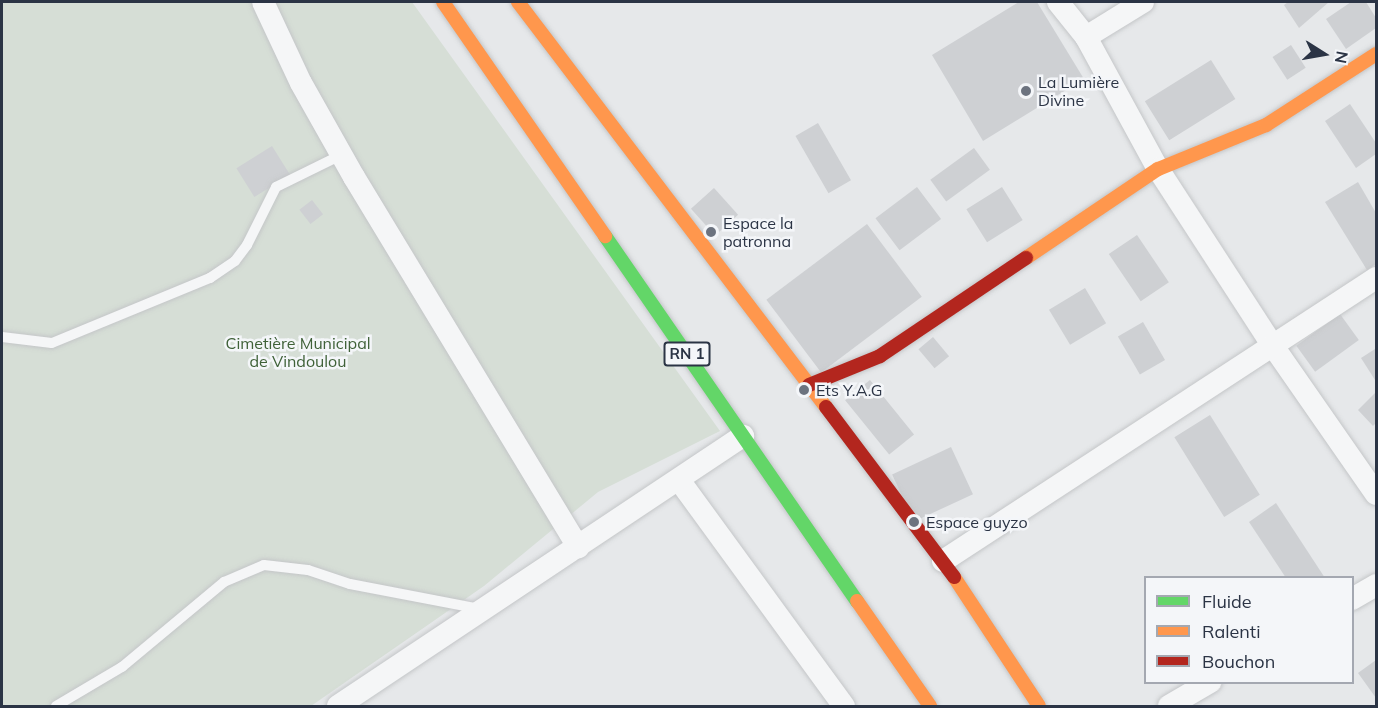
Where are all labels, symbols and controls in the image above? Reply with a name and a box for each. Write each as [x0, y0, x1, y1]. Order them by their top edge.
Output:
north arrow [1294, 24, 1354, 84]
text: N [1331, 50, 1353, 65]
place label: La Lumière Divine [1038, 72, 1119, 110]
marker: La Lumière Divine [1019, 84, 1033, 98]
place label: Espace la patronna [723, 213, 793, 251]
marker: Espace la patronna [704, 225, 718, 239]
park label: Cimetière Municipal de Vindoulou [225, 333, 371, 371]
road number: RN 1 [663, 342, 711, 366]
place label: Ets Y.A.G [816, 380, 883, 400]
marker: Ets Y.A.G [797, 383, 811, 397]
place label: Espace guyzo [926, 512, 1028, 532]
marker: Espace guyzo [907, 515, 921, 529]
legend [1144, 576, 1354, 684]
text: Fluide [1202, 590, 1252, 613]
text: Ralenti [1202, 620, 1260, 643]
text: Bouchon [1202, 650, 1275, 673]

